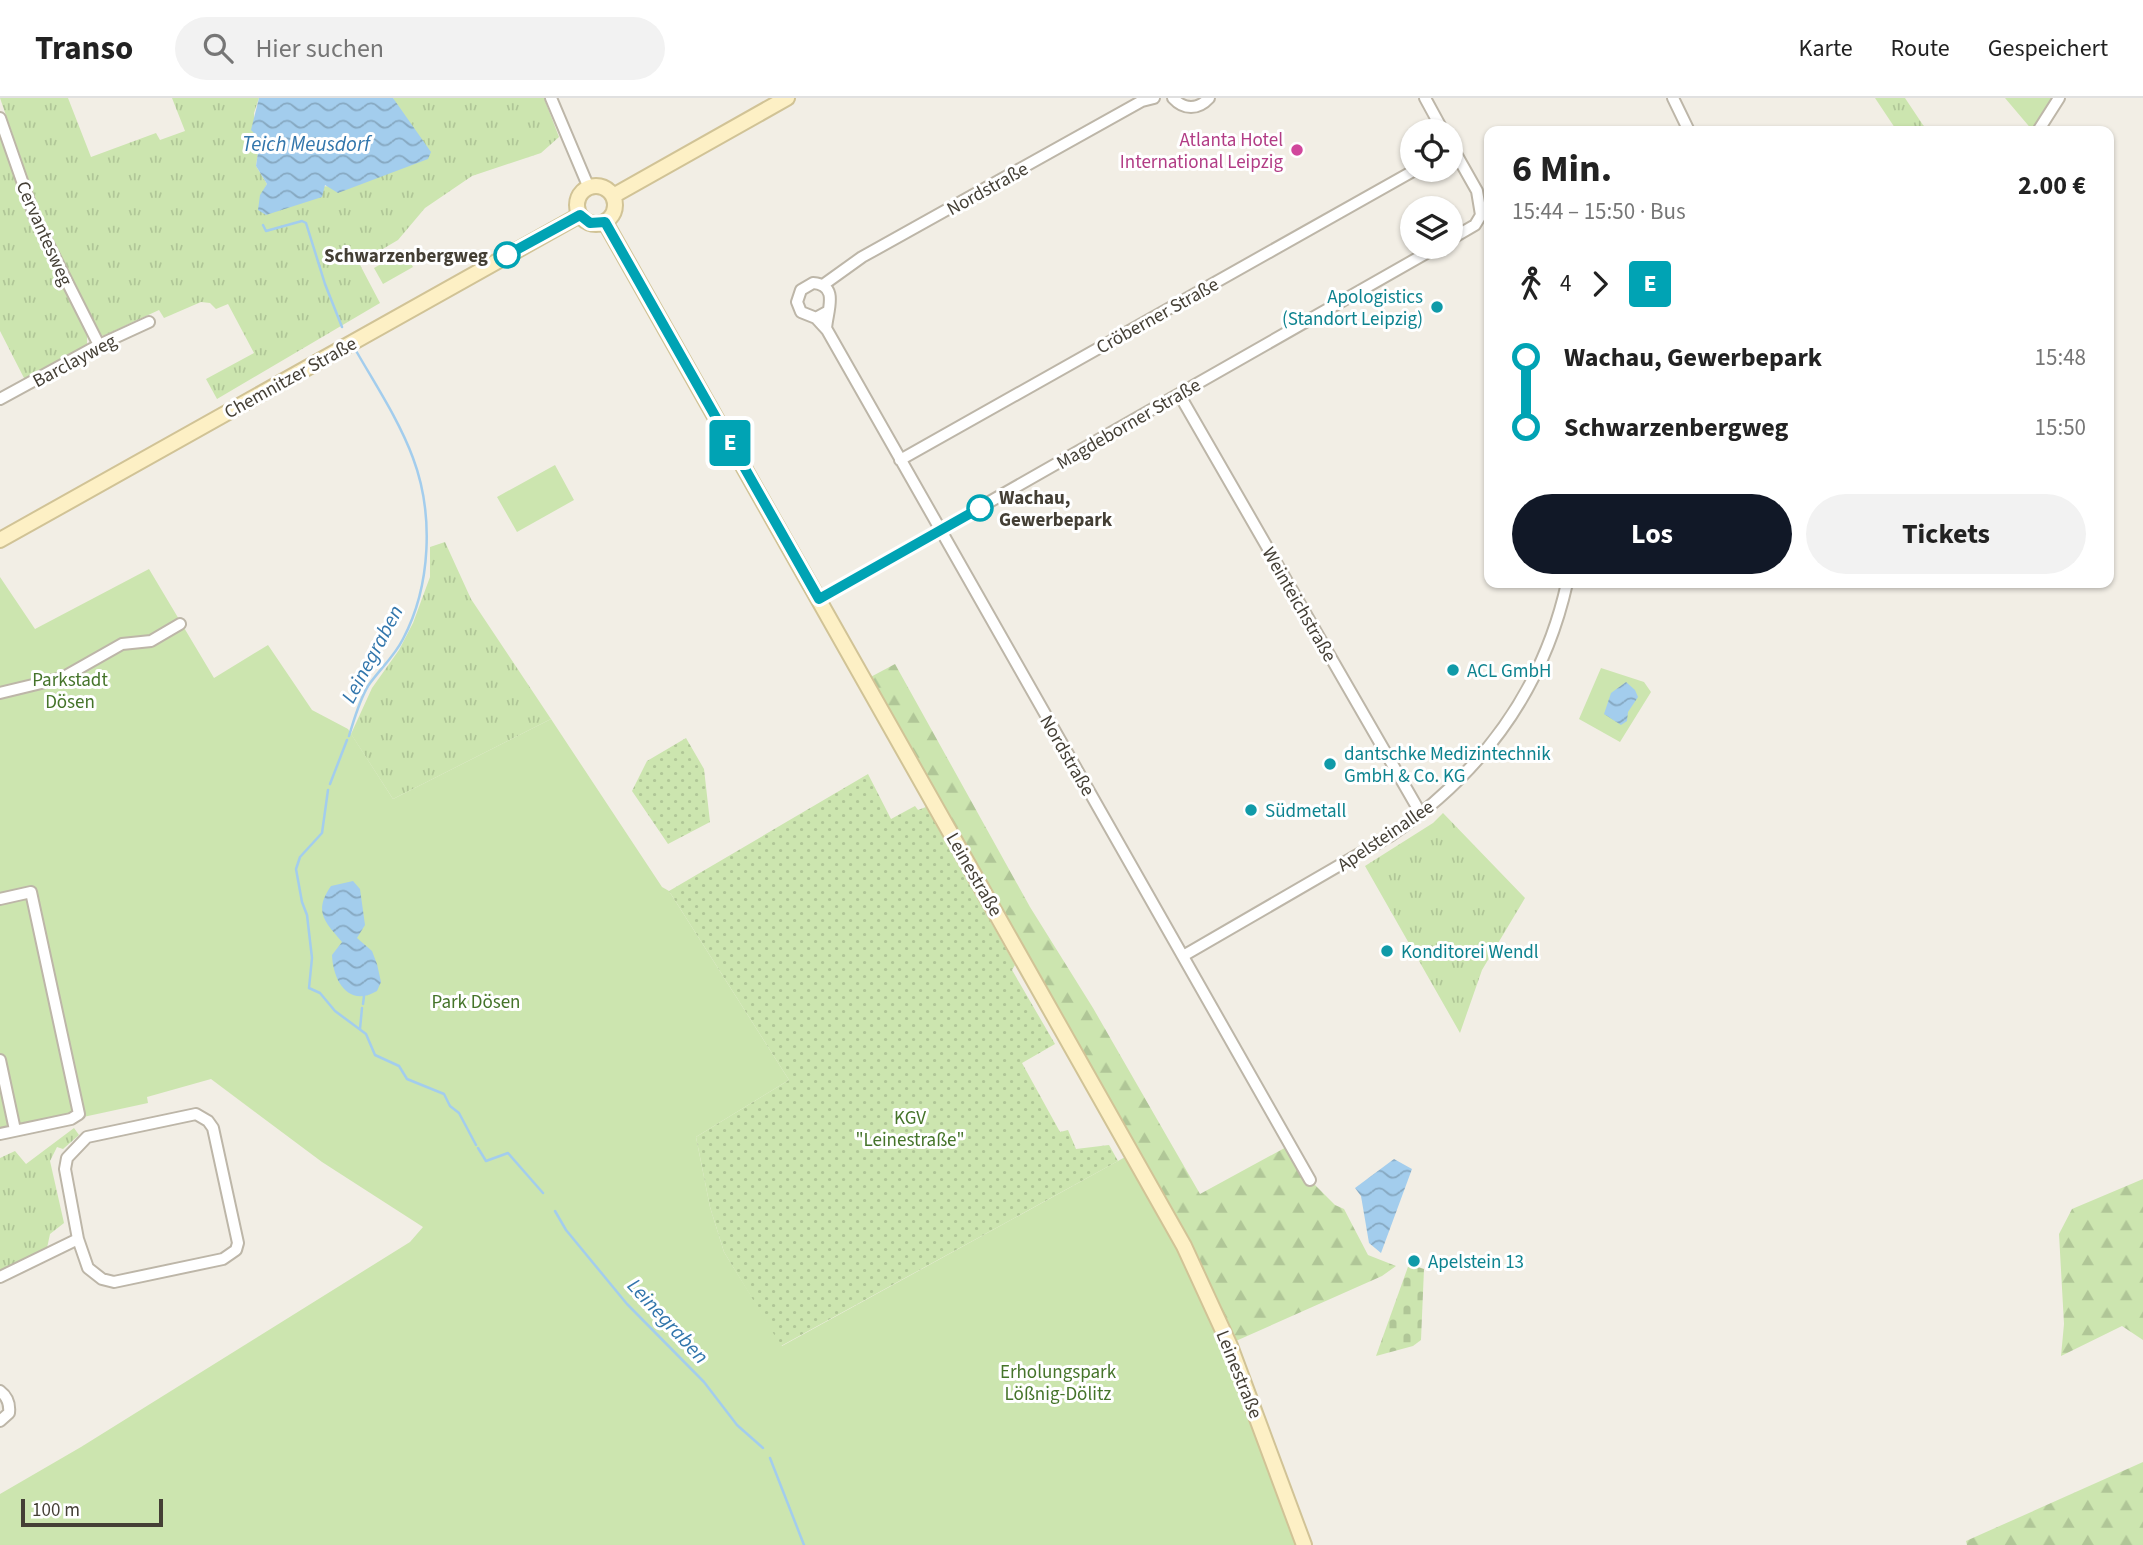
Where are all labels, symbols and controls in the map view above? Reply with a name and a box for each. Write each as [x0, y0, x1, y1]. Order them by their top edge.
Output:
search box [175, 17, 665, 80]
text: Transo [35, 25, 133, 72]
icon: search [199, 29, 237, 67]
text: Hier suchen [255, 30, 384, 67]
text: Karte [1799, 31, 1853, 66]
text: Route [1891, 31, 1950, 66]
text: Gespeichert [1988, 31, 2108, 66]
map controls [1400, 119, 1463, 259]
button: locate [1400, 119, 1463, 182]
place label: Atlanta Hotel International Leipzig [1120, 127, 1283, 176]
water label: Teich Meusdorf [242, 129, 373, 159]
marker: Atlanta Hotel International Leipzig [1289, 142, 1305, 158]
text: 6 Min. [1512, 142, 1612, 196]
street label: Nordstraße [942, 156, 1033, 223]
text: 2.00 € [2018, 167, 2086, 204]
street label: Cervantesweg [9, 177, 79, 291]
text: 15:44 – 15:50 · Bus [1512, 195, 1686, 228]
button: layers [1400, 196, 1463, 259]
marker: Schwarzenbergweg [494, 242, 520, 268]
place label: Schwarzenbergweg [324, 243, 488, 270]
icon: walk [1512, 265, 1550, 303]
icon: forward [1581, 265, 1619, 303]
text: E [1643, 266, 1657, 301]
text: 4 [1560, 267, 1571, 300]
street label: Cröberner Straße [1091, 271, 1224, 361]
place label: Apologistics (Standort Leipzig) [1282, 284, 1423, 333]
marker: Apologistics (Standort Leipzig) [1429, 299, 1445, 315]
street label: Barclayweg [28, 328, 122, 395]
street label: Chemnitzer Straße [220, 331, 362, 426]
text: Wachau, Gewerbepark [1564, 339, 1822, 376]
text: 15:48 [2035, 341, 2086, 374]
street label: Magdeborner Straße [1052, 372, 1206, 477]
text: Schwarzenbergweg [1564, 409, 1788, 446]
text: 15:50 [2035, 411, 2086, 444]
line badge: E [707, 420, 753, 466]
text: E [723, 425, 737, 460]
place label: Wachau, Gewerbepark [999, 485, 1113, 534]
button: Los [1512, 494, 1792, 574]
button: Tickets [1806, 494, 2086, 574]
marker: Wachau, Gewerbepark [967, 495, 993, 521]
street label: Weinteichstraße [1255, 542, 1343, 667]
water label: Leinegraben [334, 600, 410, 708]
place label: ACL GmbH [1467, 658, 1551, 685]
marker: ACL GmbH [1445, 662, 1461, 678]
park label: Parkstadt Dösen [32, 667, 108, 716]
street label: Nordstraße [1033, 710, 1101, 801]
place label: dantschke Medizintechnik GmbH & Co. KG [1344, 741, 1551, 790]
marker: dantschke Medizintechnik GmbH & Co. KG [1322, 756, 1338, 772]
street label: Apelsteinallee [1332, 794, 1440, 879]
place label: Südmetall [1265, 798, 1346, 825]
marker: Südmetall [1243, 802, 1259, 818]
street label: Leinestraße [939, 828, 1009, 922]
place label: Konditorei Wendl [1401, 939, 1539, 966]
marker: Konditorei Wendl [1379, 943, 1395, 959]
park label: Park Dösen [431, 989, 521, 1016]
park label: KGV "Leinestraße" [855, 1105, 965, 1154]
place label: Apelstein 13 [1428, 1249, 1524, 1276]
marker: Apelstein 13 [1406, 1253, 1422, 1269]
water label: Leinegraben [620, 1272, 716, 1370]
street label: Leinestraße [1209, 1326, 1269, 1423]
park label: Erholungspark Lößnig-Dölitz [1000, 1359, 1117, 1408]
scale bar [21, 1496, 163, 1528]
text: 100 m [32, 1497, 80, 1524]

